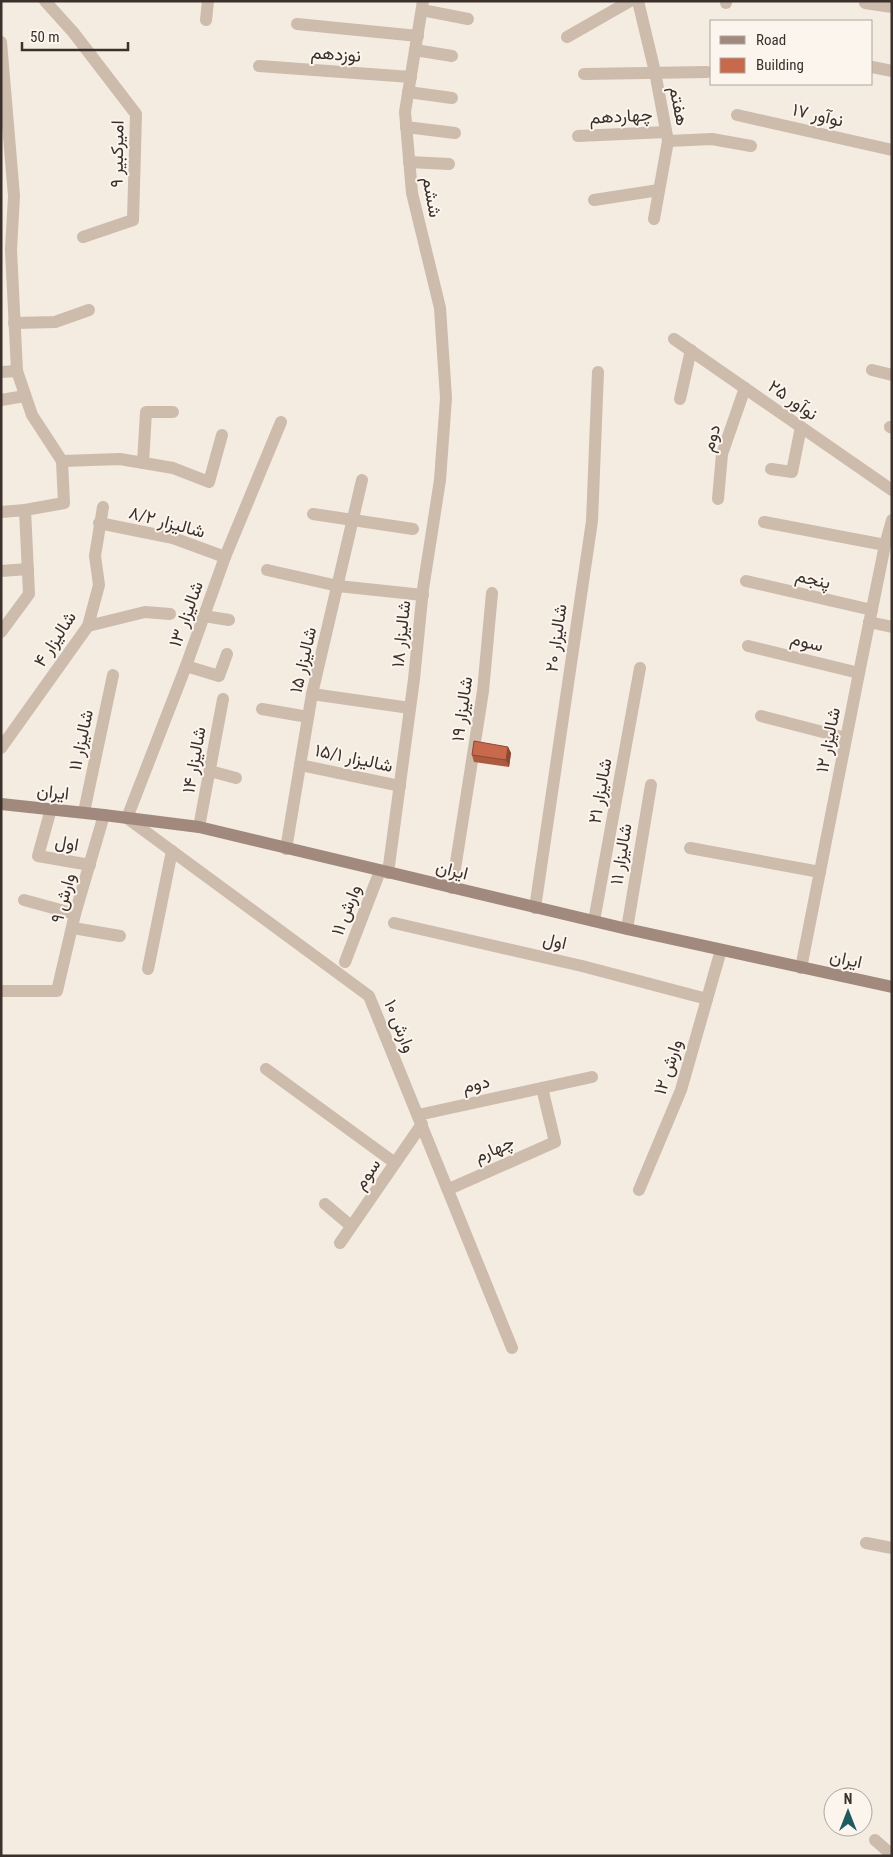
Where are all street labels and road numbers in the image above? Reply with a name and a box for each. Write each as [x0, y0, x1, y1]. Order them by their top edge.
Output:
street label: نوزدهم [310, 41, 362, 68]
street label: هفتم [663, 85, 694, 128]
street label: نوآور ۱۷ [790, 98, 846, 132]
street label: چهاردهم [589, 103, 653, 130]
street label: امیرکبیر ۹ [105, 120, 129, 188]
street label: ششم [417, 175, 446, 219]
street label: نوآور ۲۵ [764, 375, 822, 425]
street label: دوم [697, 422, 726, 454]
street label: شالیزار ۸/۲ [126, 501, 208, 543]
street label: پنجم [793, 564, 833, 595]
street label: شالیزار ۱۳ [164, 578, 208, 650]
street label: شالیزار ۱۸ [387, 599, 415, 669]
street label: شالیزار ۲۰ [540, 603, 572, 673]
street label: شالیزار ۴ [29, 607, 81, 671]
street label: شالیزار ۱۵ [285, 625, 321, 695]
street label: سوم [788, 627, 826, 658]
street label: شالیزار ۱۹ [447, 675, 477, 743]
street label: شالیزار ۱۲ [811, 705, 845, 775]
street label: شالیزار ۱۱ [64, 707, 98, 773]
street label: شالیزار ۱۴ [177, 725, 211, 795]
street label: شالیزار ۱۵/۱ [313, 739, 395, 777]
street label: شالیزار ۲۱ [583, 757, 617, 825]
street label: ایران [36, 779, 70, 805]
street label: شالیزار ۱۱ [605, 822, 637, 886]
street label: اول [53, 830, 81, 856]
street label: ایران [434, 855, 470, 885]
street label: وارش ۹ [46, 871, 80, 925]
street label: وارش ۱۱ [326, 881, 366, 939]
street label: اول [541, 928, 569, 954]
street label: ایران [828, 945, 864, 973]
street label: وارش ۱۰ [379, 996, 421, 1056]
street label: وارش ۱۲ [649, 1037, 687, 1097]
street label: دوم [460, 1070, 492, 1099]
street label: چهارم [471, 1131, 518, 1168]
street label: سوم [349, 1154, 386, 1194]

